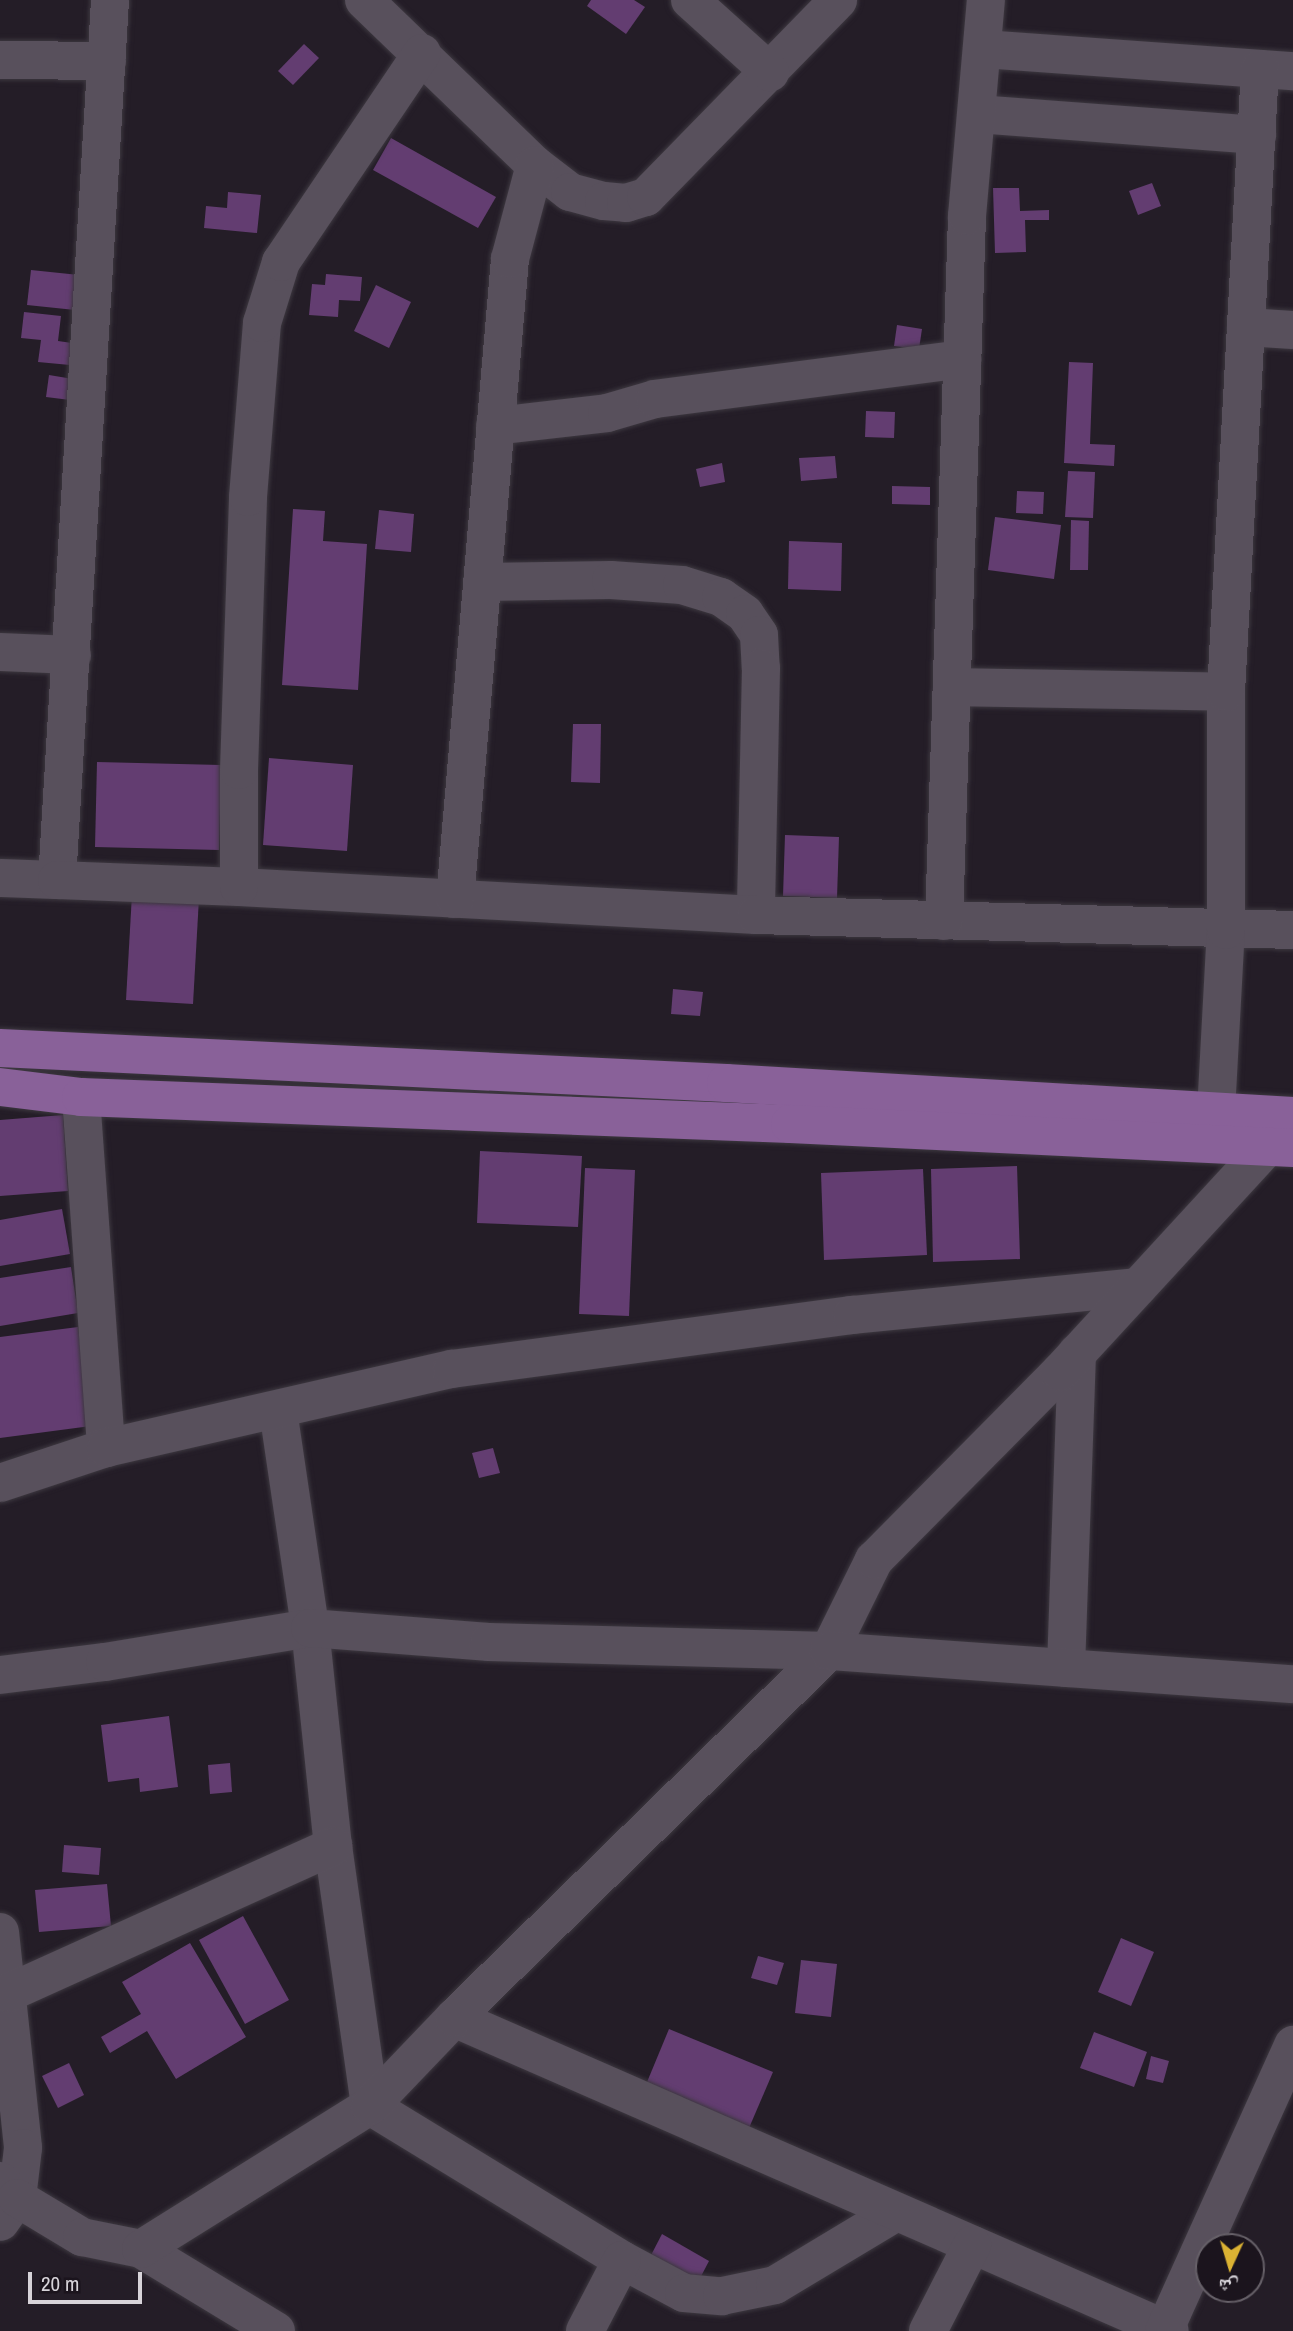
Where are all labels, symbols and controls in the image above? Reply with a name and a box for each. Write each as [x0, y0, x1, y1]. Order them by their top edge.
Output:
north arrow [1195, 2233, 1265, 2303]
scale bar [32, 2258, 145, 2302]
text: 20 m [41, 2269, 79, 2298]
text: ش [1218, 2273, 1240, 2301]

